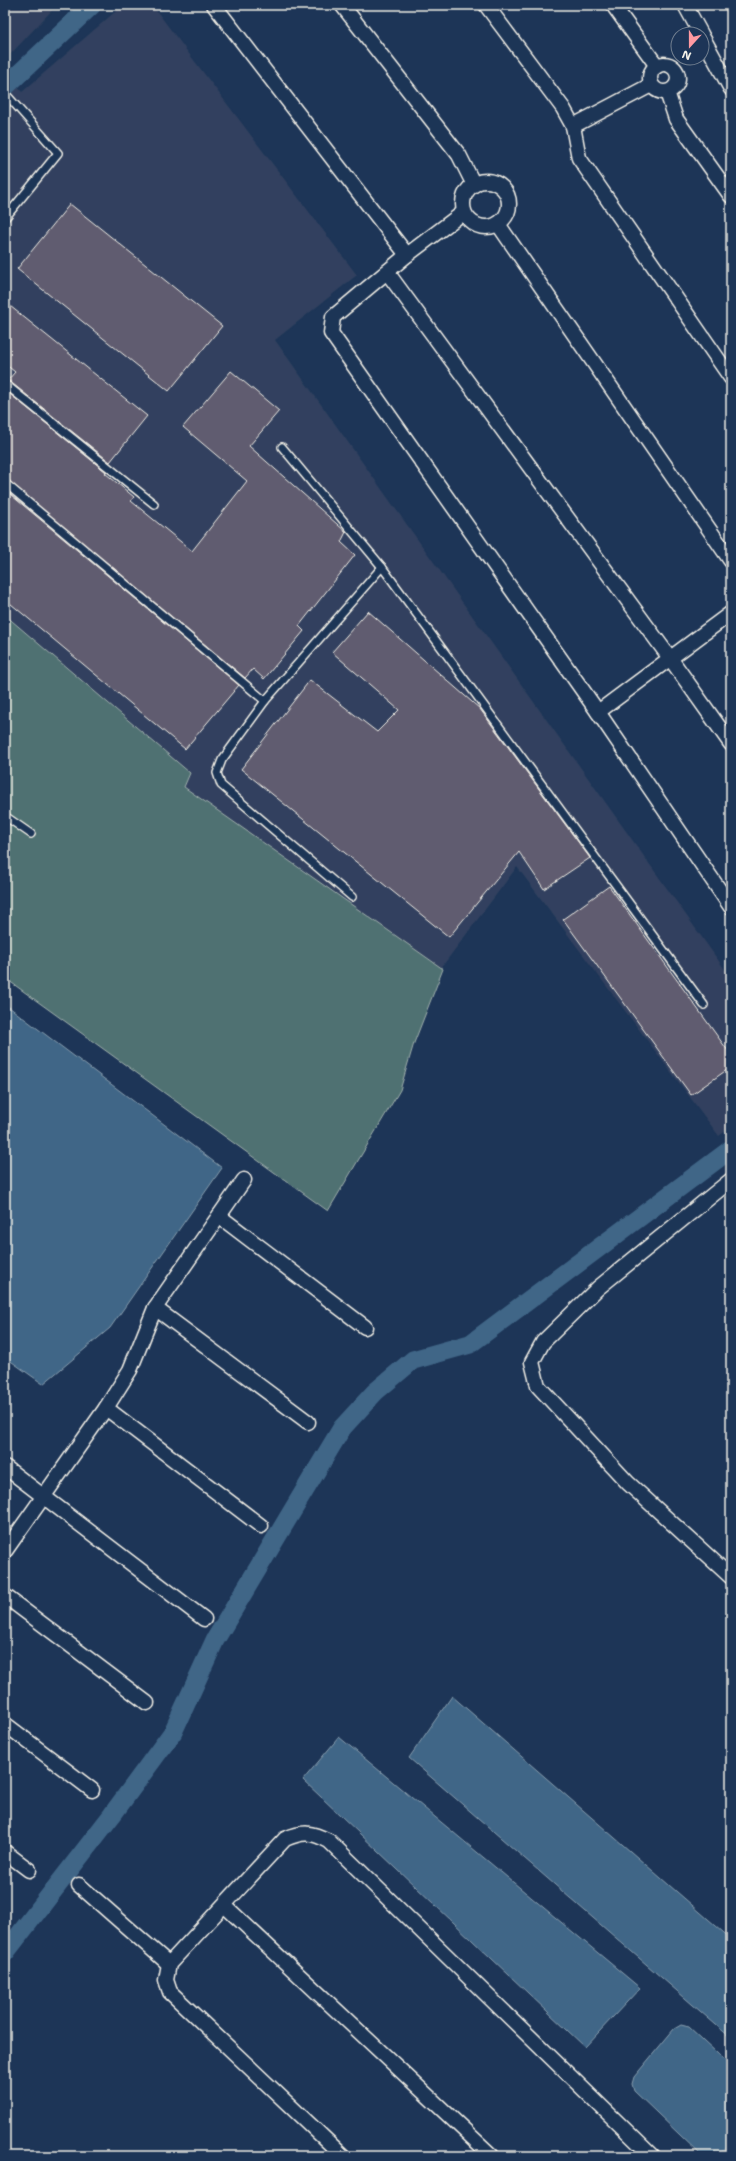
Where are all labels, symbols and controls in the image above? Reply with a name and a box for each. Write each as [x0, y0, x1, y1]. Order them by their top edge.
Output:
north arrow [670, 26, 710, 66]
text: N [680, 46, 693, 63]

